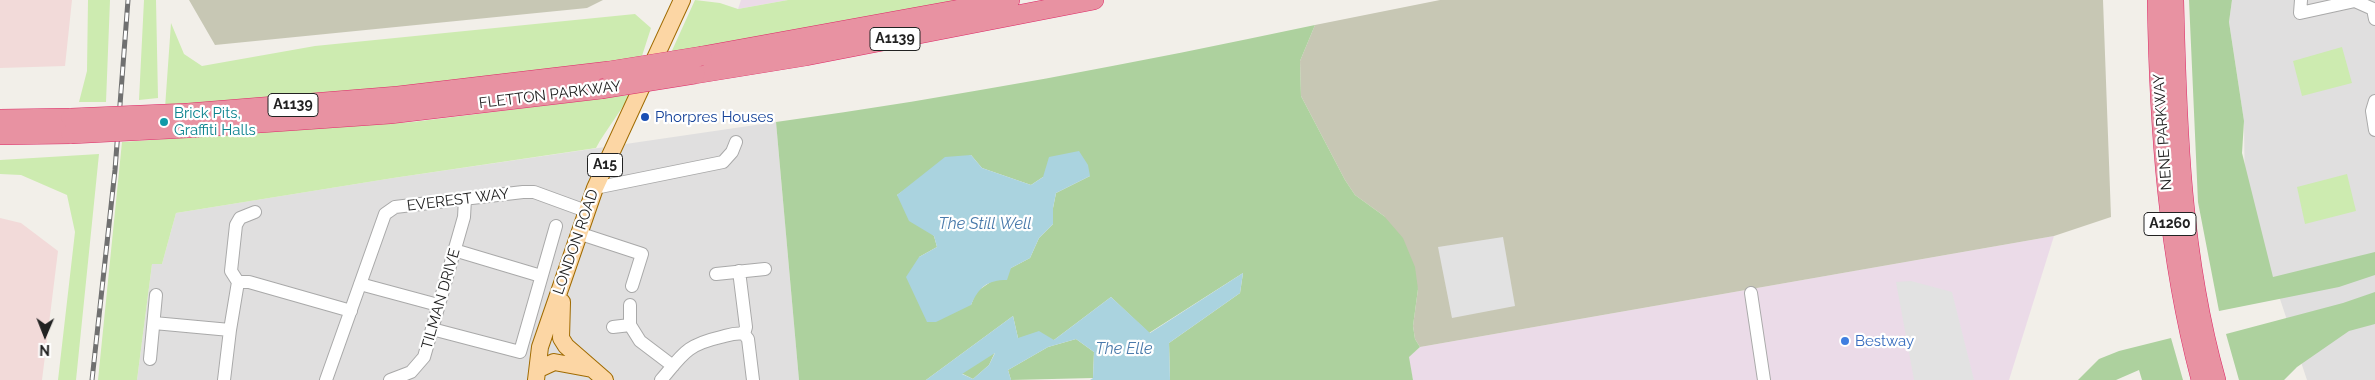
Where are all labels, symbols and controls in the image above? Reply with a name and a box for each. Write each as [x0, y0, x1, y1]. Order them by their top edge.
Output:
road number: A1139 [870, 28, 920, 50]
street label: NENE PARKWAY [2150, 73, 2176, 191]
street label: FLETTON PARKWAY [478, 77, 622, 113]
road number: A1139 [268, 94, 318, 116]
place label: Brick Pits, Graffiti Halls [174, 104, 256, 139]
place label: Phorpres Houses [655, 108, 773, 126]
marker: Phorpres Houses [639, 111, 651, 123]
marker: Brick Pits, Graffiti Halls [158, 116, 170, 128]
road number: A15 [588, 154, 622, 176]
street label: EVEREST WAY [406, 185, 510, 215]
street label: LONDON ROAD [550, 187, 602, 297]
road number: A1260 [2144, 212, 2196, 235]
water label: The Still Well [938, 214, 1032, 234]
street label: TILMAN DRIVE [418, 247, 464, 351]
north arrow [20, 310, 70, 360]
place label: Bestway [1855, 332, 1914, 350]
marker: Bestway [1839, 335, 1851, 347]
water label: The Elle [1095, 339, 1153, 359]
text: N [39, 342, 50, 358]

